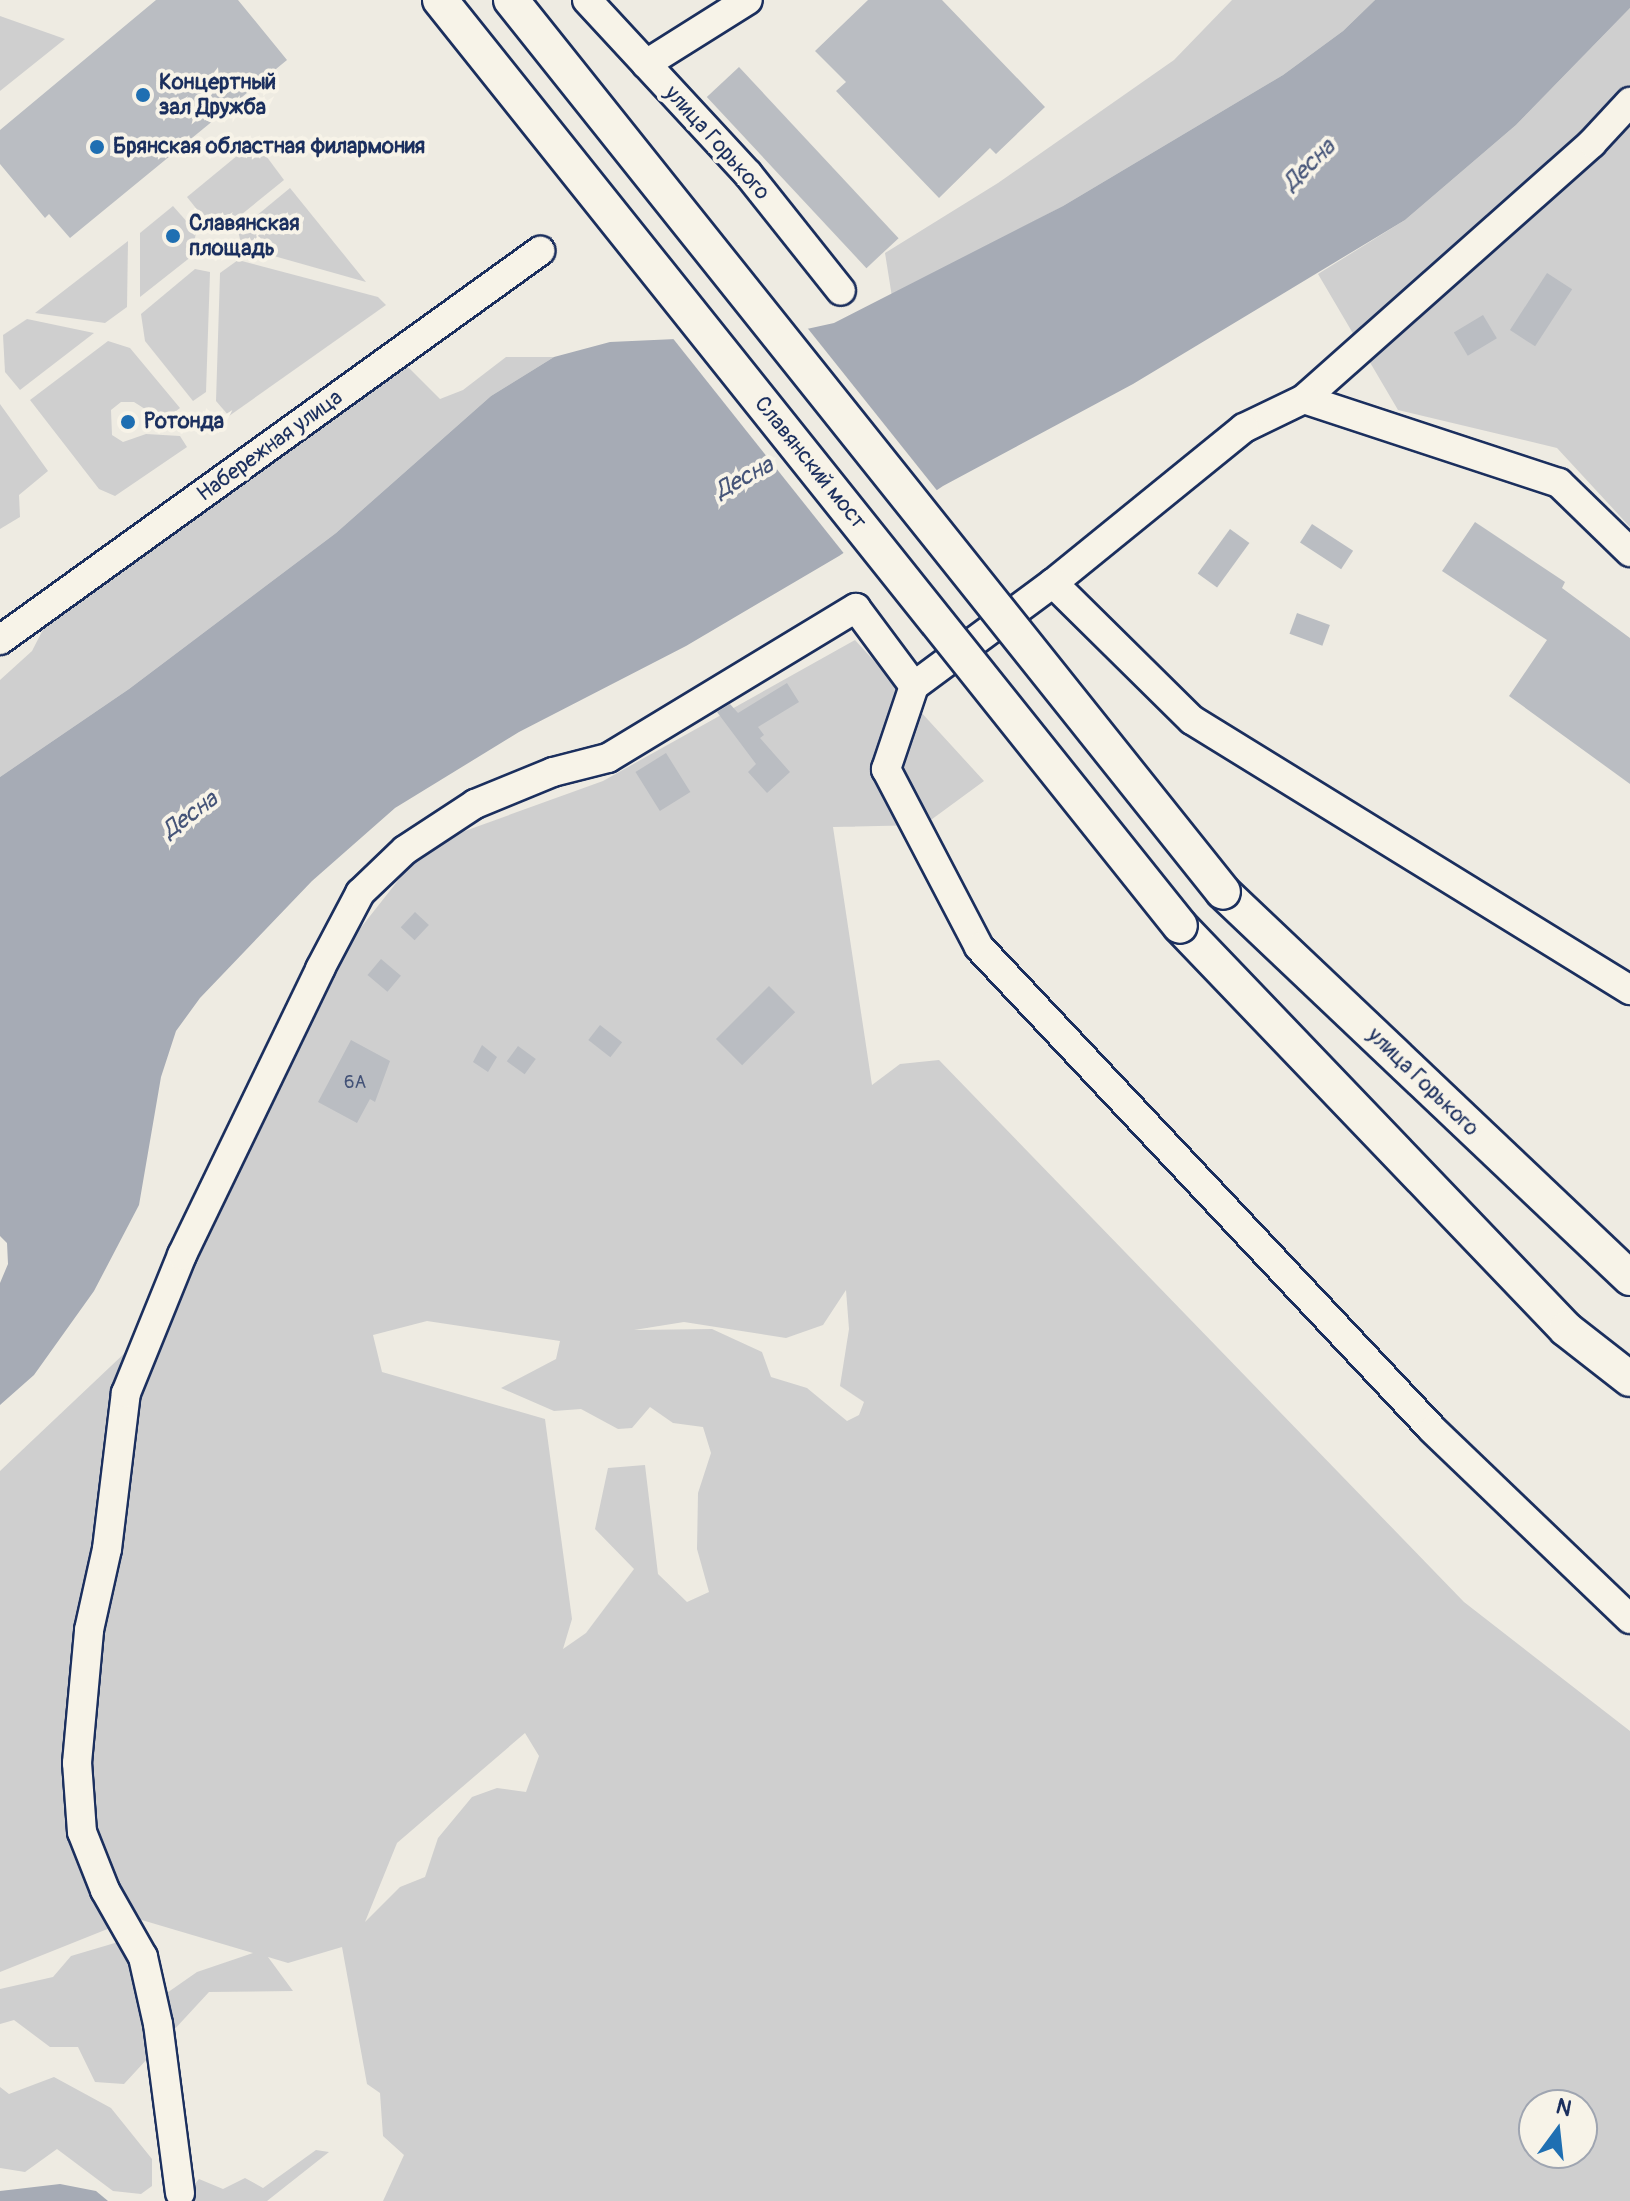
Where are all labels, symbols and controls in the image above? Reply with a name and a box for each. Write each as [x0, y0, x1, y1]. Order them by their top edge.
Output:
place label: Концертный зал Дружба [159, 69, 276, 120]
street label: улица Горького [659, 80, 775, 206]
marker: Концертный зал Дружба [134, 86, 152, 104]
water label: Десна [1277, 133, 1341, 197]
place label: Брянская областная филармония [113, 134, 425, 160]
marker: Брянская областная филармония [88, 138, 106, 156]
place label: Славянская площадь [189, 210, 300, 262]
marker: Славянская площадь [164, 227, 182, 245]
street label: Набережная улица [192, 384, 348, 508]
street label: Славянский мост [748, 391, 872, 535]
place label: Ротонда [144, 409, 224, 435]
marker: Ротонда [119, 413, 137, 431]
water label: Десна [710, 451, 778, 505]
water label: Десна [157, 785, 223, 845]
street label: улица Горького [1362, 1022, 1484, 1142]
house number: 6А [344, 1072, 366, 1094]
north arrow [1518, 2089, 1598, 2169]
text: N [1553, 2092, 1575, 2123]

